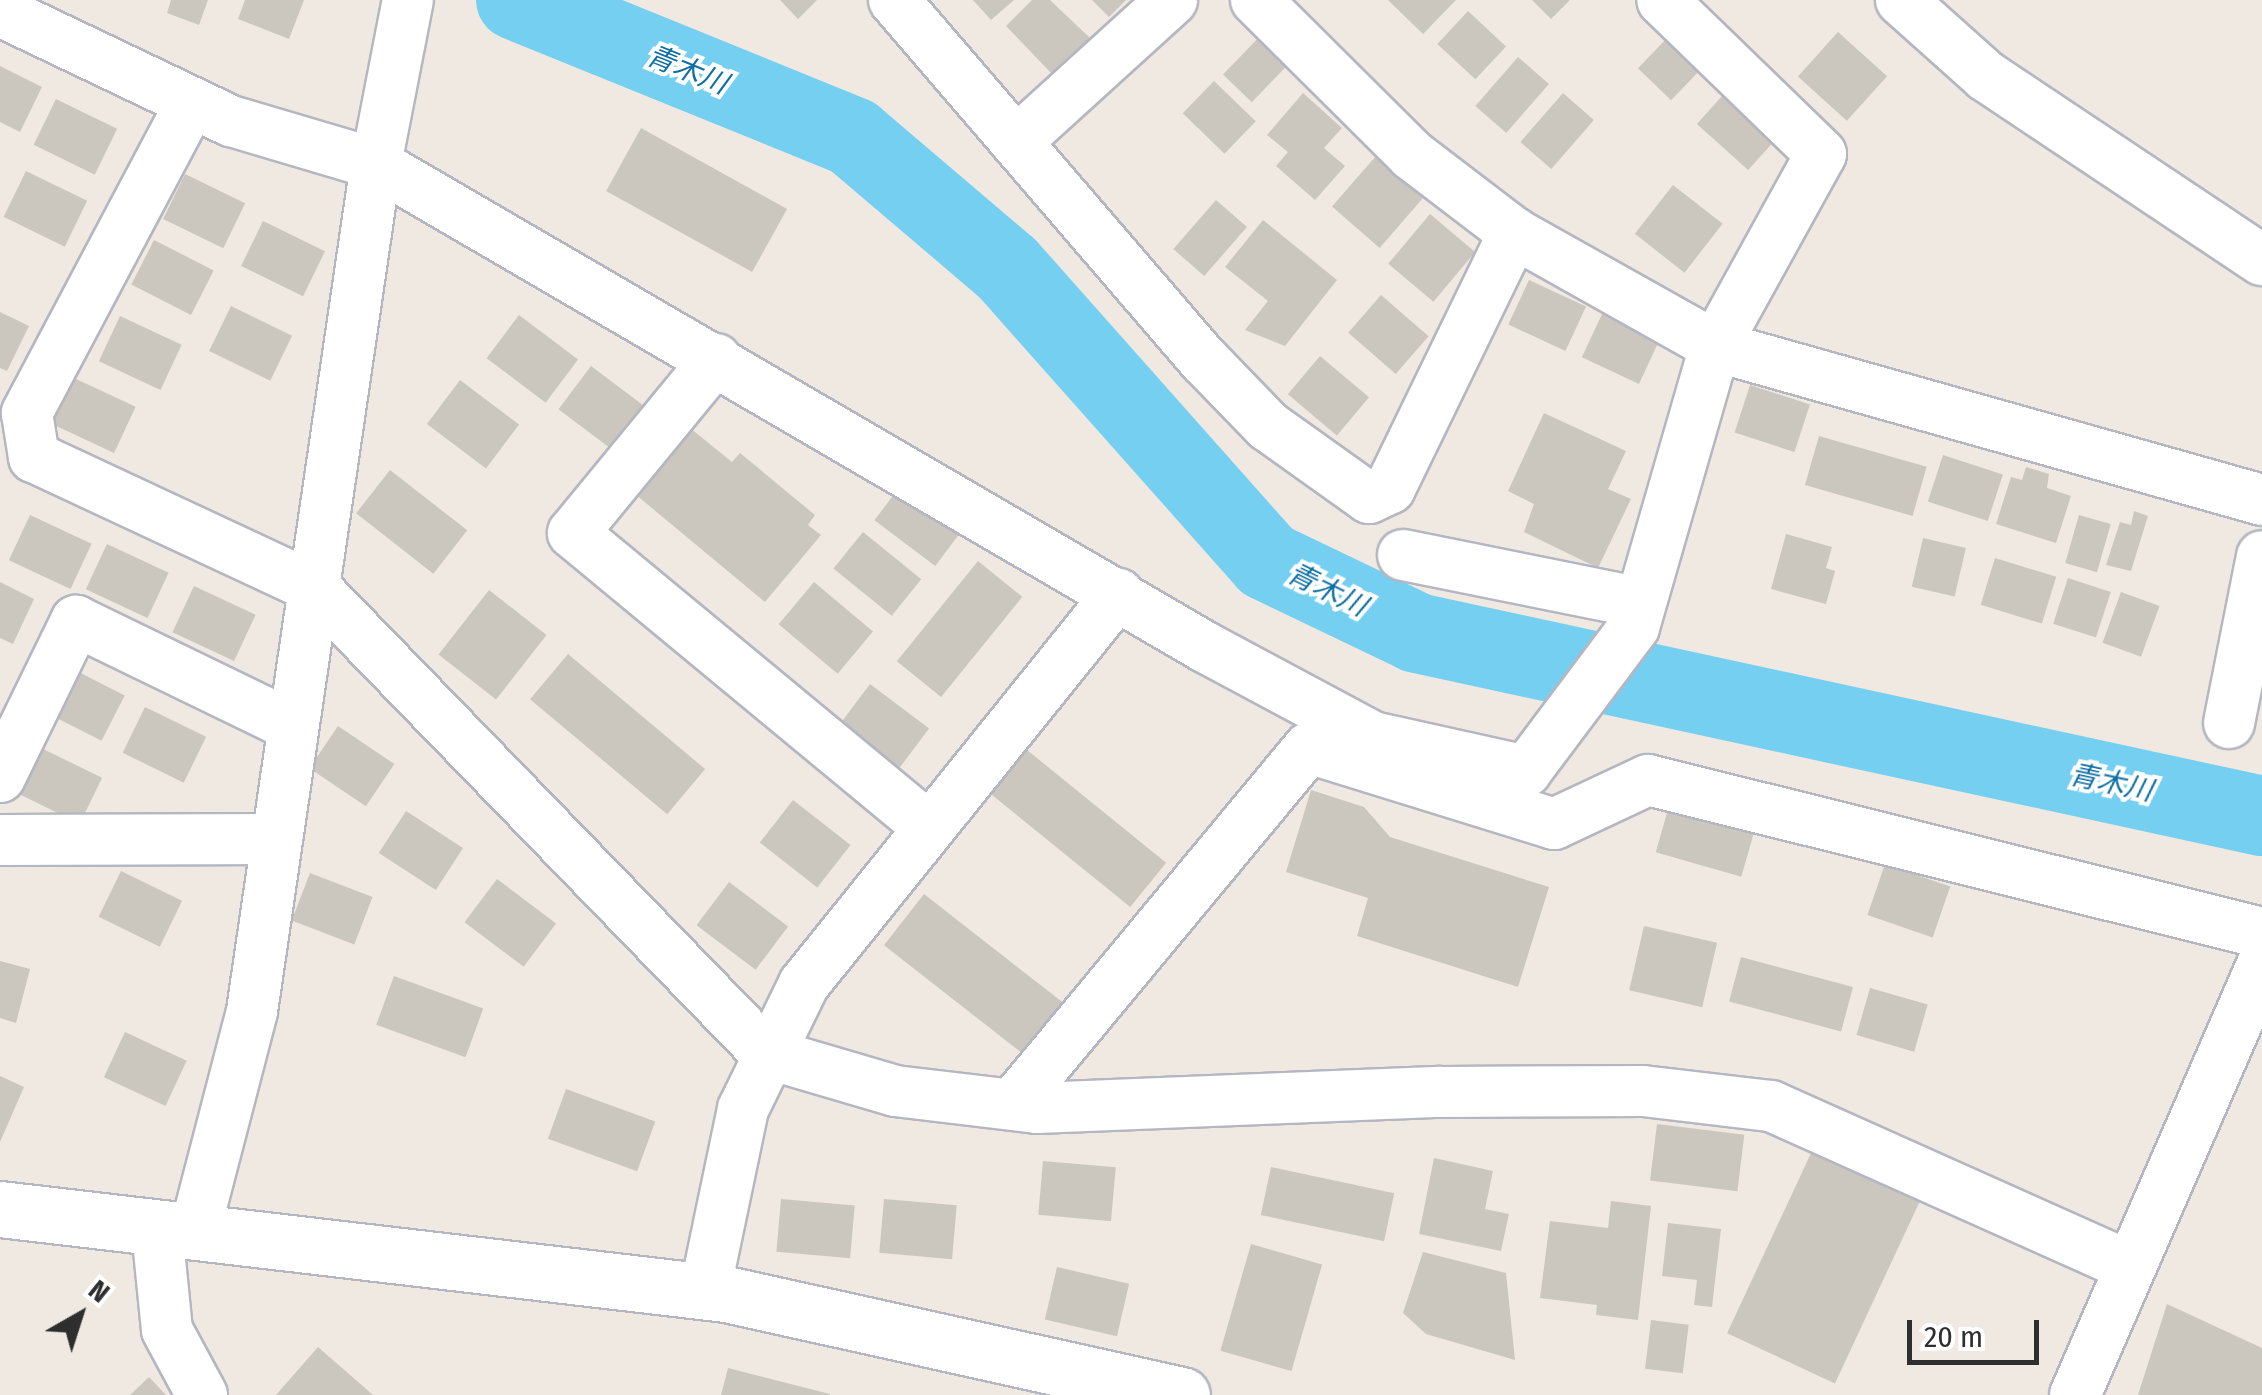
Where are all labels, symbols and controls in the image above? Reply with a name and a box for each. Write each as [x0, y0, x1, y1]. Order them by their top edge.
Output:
water label: 青木川 [642, 39, 732, 101]
water label: 青木川 [1282, 556, 1372, 624]
water label: 青木川 [2066, 758, 2156, 808]
north arrow [30, 1265, 130, 1365]
text: N [82, 1273, 116, 1309]
scale bar [1912, 1300, 2044, 1362]
text: 20 m [1924, 1319, 1983, 1355]

